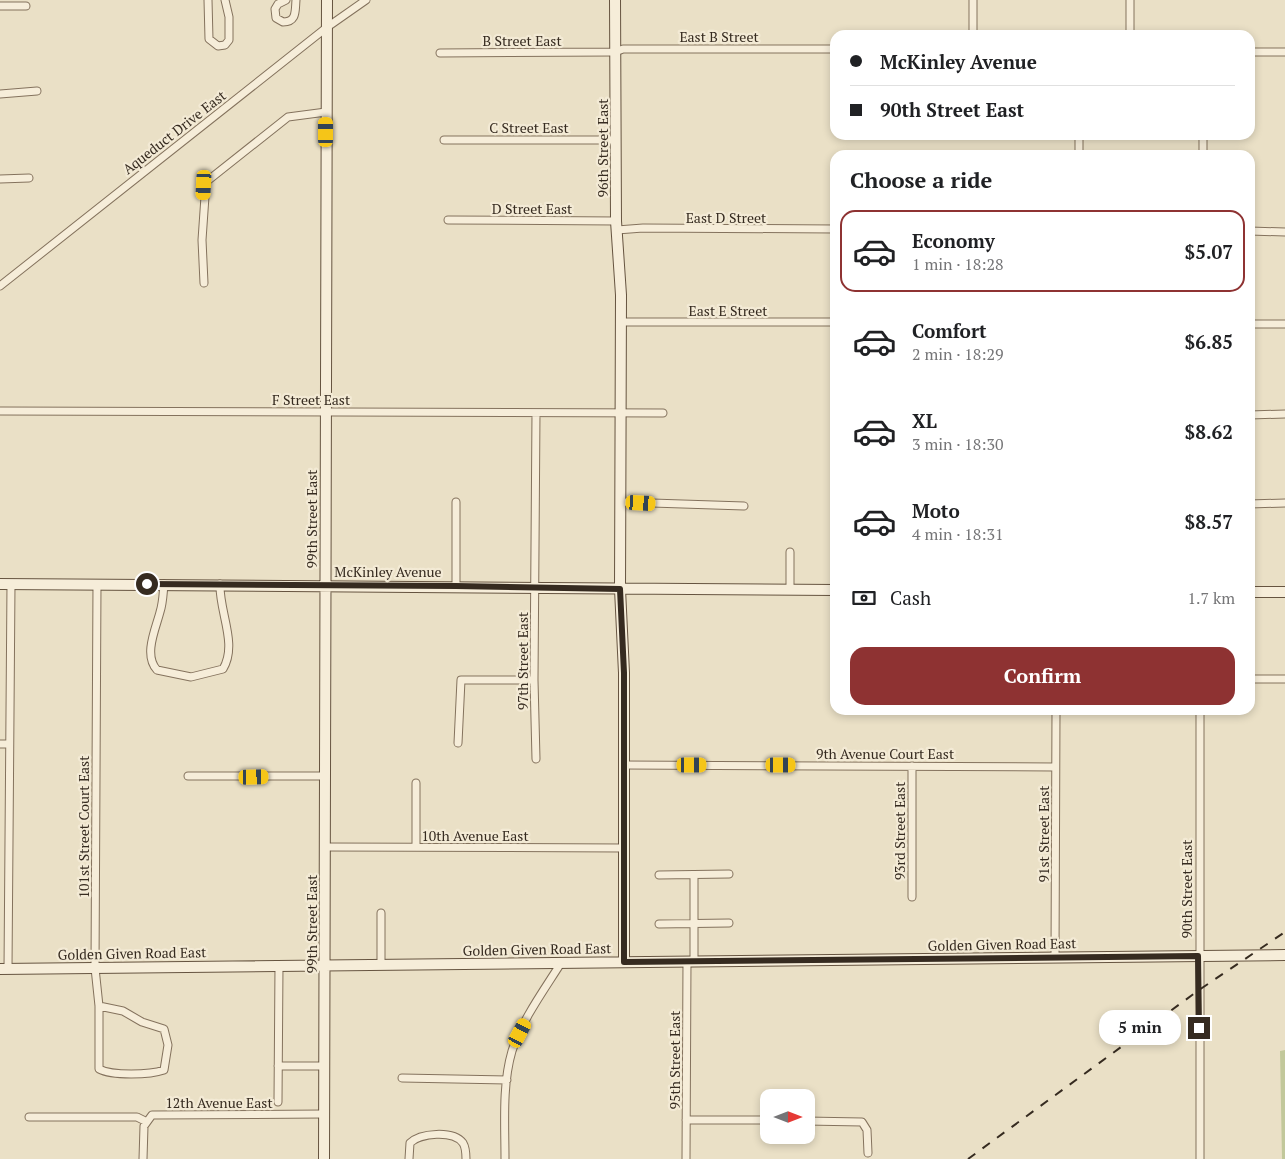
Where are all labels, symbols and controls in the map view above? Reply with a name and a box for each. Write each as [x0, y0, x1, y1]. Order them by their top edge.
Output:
street label: East B Street [679, 27, 759, 46]
street label: B Street East [482, 31, 562, 50]
text: McKinley Avenue [880, 49, 1037, 74]
street label: Aqueduct Drive East [119, 85, 230, 178]
text: 90th Street East [880, 97, 1024, 122]
street label: 96th Street East [593, 98, 612, 197]
car [318, 117, 333, 147]
street label: C Street East [489, 118, 570, 137]
text: Choose a ride [850, 165, 992, 194]
car [195, 170, 212, 200]
street label: D Street East [492, 199, 573, 218]
street label: East D Street [686, 208, 767, 227]
text: Economy [912, 228, 995, 253]
icon: car [852, 229, 897, 274]
text: $5.07 [1184, 239, 1233, 264]
text: 1 min · 18:28 [912, 253, 1004, 275]
street label: East E Street [689, 301, 768, 320]
text: Comfort [912, 318, 987, 343]
icon: car [852, 319, 897, 364]
text: $6.85 [1184, 329, 1233, 354]
text: 2 min · 18:29 [912, 343, 1004, 365]
street label: F Street East [272, 390, 351, 409]
text: XL [912, 408, 937, 433]
icon: car [852, 409, 897, 454]
text: $8.62 [1184, 419, 1233, 444]
text: 3 min · 18:30 [912, 433, 1004, 455]
street label: 99th Street East [302, 469, 321, 568]
car [625, 495, 656, 511]
text: Moto [912, 498, 960, 523]
icon: car [852, 499, 897, 544]
text: $8.57 [1184, 509, 1233, 534]
text: 4 min · 18:31 [912, 523, 1004, 545]
street label: McKinley Avenue [334, 562, 442, 581]
route start [136, 573, 158, 595]
icon: cash [850, 584, 878, 612]
text: Cash [890, 585, 931, 610]
text: 1.7 km [1188, 587, 1235, 609]
street label: 97th Street East [513, 611, 532, 710]
button: Confirm [850, 647, 1235, 705]
street label: 9th Avenue Court East [816, 744, 955, 763]
street label: 101st Street Court East [74, 755, 93, 898]
car [677, 758, 707, 773]
car [766, 758, 796, 773]
car [238, 769, 269, 785]
street label: 93rd Street East [890, 781, 909, 880]
street label: 91st Street East [1034, 785, 1053, 882]
street label: 10th Avenue East [421, 826, 529, 845]
street label: 90th Street East [1177, 839, 1196, 938]
street label: 99th Street East [302, 874, 321, 973]
street label: Golden Given Road East [928, 933, 1077, 955]
street label: Golden Given Road East [463, 938, 612, 960]
street label: Golden Given Road East [58, 942, 207, 964]
street label: 95th Street East [665, 1010, 684, 1109]
callout: 5 min [1099, 1010, 1182, 1046]
car [506, 1016, 533, 1050]
text: 5 min [1118, 1016, 1162, 1038]
route end [1188, 1017, 1210, 1039]
north arrow [760, 1089, 815, 1144]
map controls [760, 1089, 815, 1144]
street label: 12th Avenue East [165, 1093, 273, 1112]

